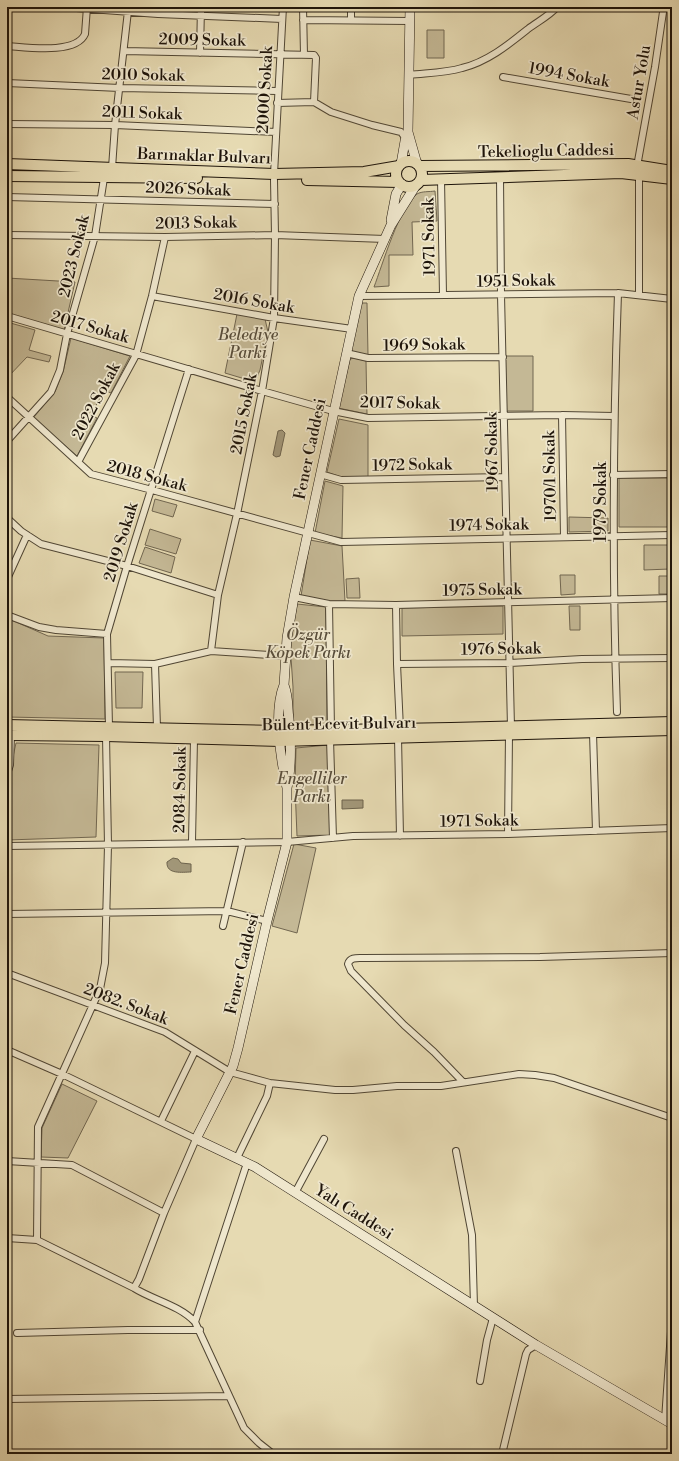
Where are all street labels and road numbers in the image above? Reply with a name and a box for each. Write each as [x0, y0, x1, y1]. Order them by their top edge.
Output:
street label: 2009 Sokak [158, 29, 247, 51]
street label: Astur Yolu [622, 43, 655, 122]
street label: 2000 Sokak [253, 44, 277, 134]
street label: 1994 Sokak [527, 58, 613, 92]
street label: 2010 Sokak [101, 64, 186, 86]
street label: 2011 Sokak [102, 102, 184, 124]
street label: Tekelioglu Caddesi [478, 140, 614, 162]
street label: Barınaklar Bulvarı [136, 144, 271, 168]
street label: 2026 Sokak [145, 178, 233, 201]
street label: 1971 Sokak [418, 196, 440, 276]
street label: 2023 Sokak [54, 211, 94, 299]
street label: 2013 Sokak [155, 212, 239, 234]
street label: 1951 Sokak [477, 270, 557, 292]
street label: 2016 Sokak [212, 284, 298, 318]
street label: 2017 Sokak [49, 306, 133, 348]
street label: 1969 Sokak [383, 334, 467, 356]
street label: 2022 Sokak [67, 358, 125, 443]
street label: 2015 Sokak [226, 370, 262, 456]
street label: 2017 Sokak [360, 392, 442, 414]
street label: Fener Caddesi [290, 397, 330, 501]
street label: 1967 Sokak [481, 410, 503, 492]
street label: 1970/1 Sokak [539, 429, 561, 522]
street label: 1972 Sokak [372, 454, 454, 476]
street label: 2018 Sokak [105, 456, 191, 497]
street label: 1979 Sokak [591, 460, 611, 542]
street label: 2019 Sokak [99, 498, 143, 584]
street label: 1974 Sokak [449, 514, 531, 536]
street label: 1975 Sokak [442, 579, 523, 601]
street label: 1976 Sokak [461, 638, 543, 660]
street label: Bülent Ecevit Bulvarı [261, 713, 416, 735]
street label: 2084 Sokak [169, 745, 191, 833]
street label: 1971 Sokak [440, 810, 520, 832]
street label: Fener Caddesi [221, 912, 263, 1016]
street label: 2082. Sokak [81, 979, 173, 1030]
street label: Yalı Caddesi [310, 1179, 397, 1244]

